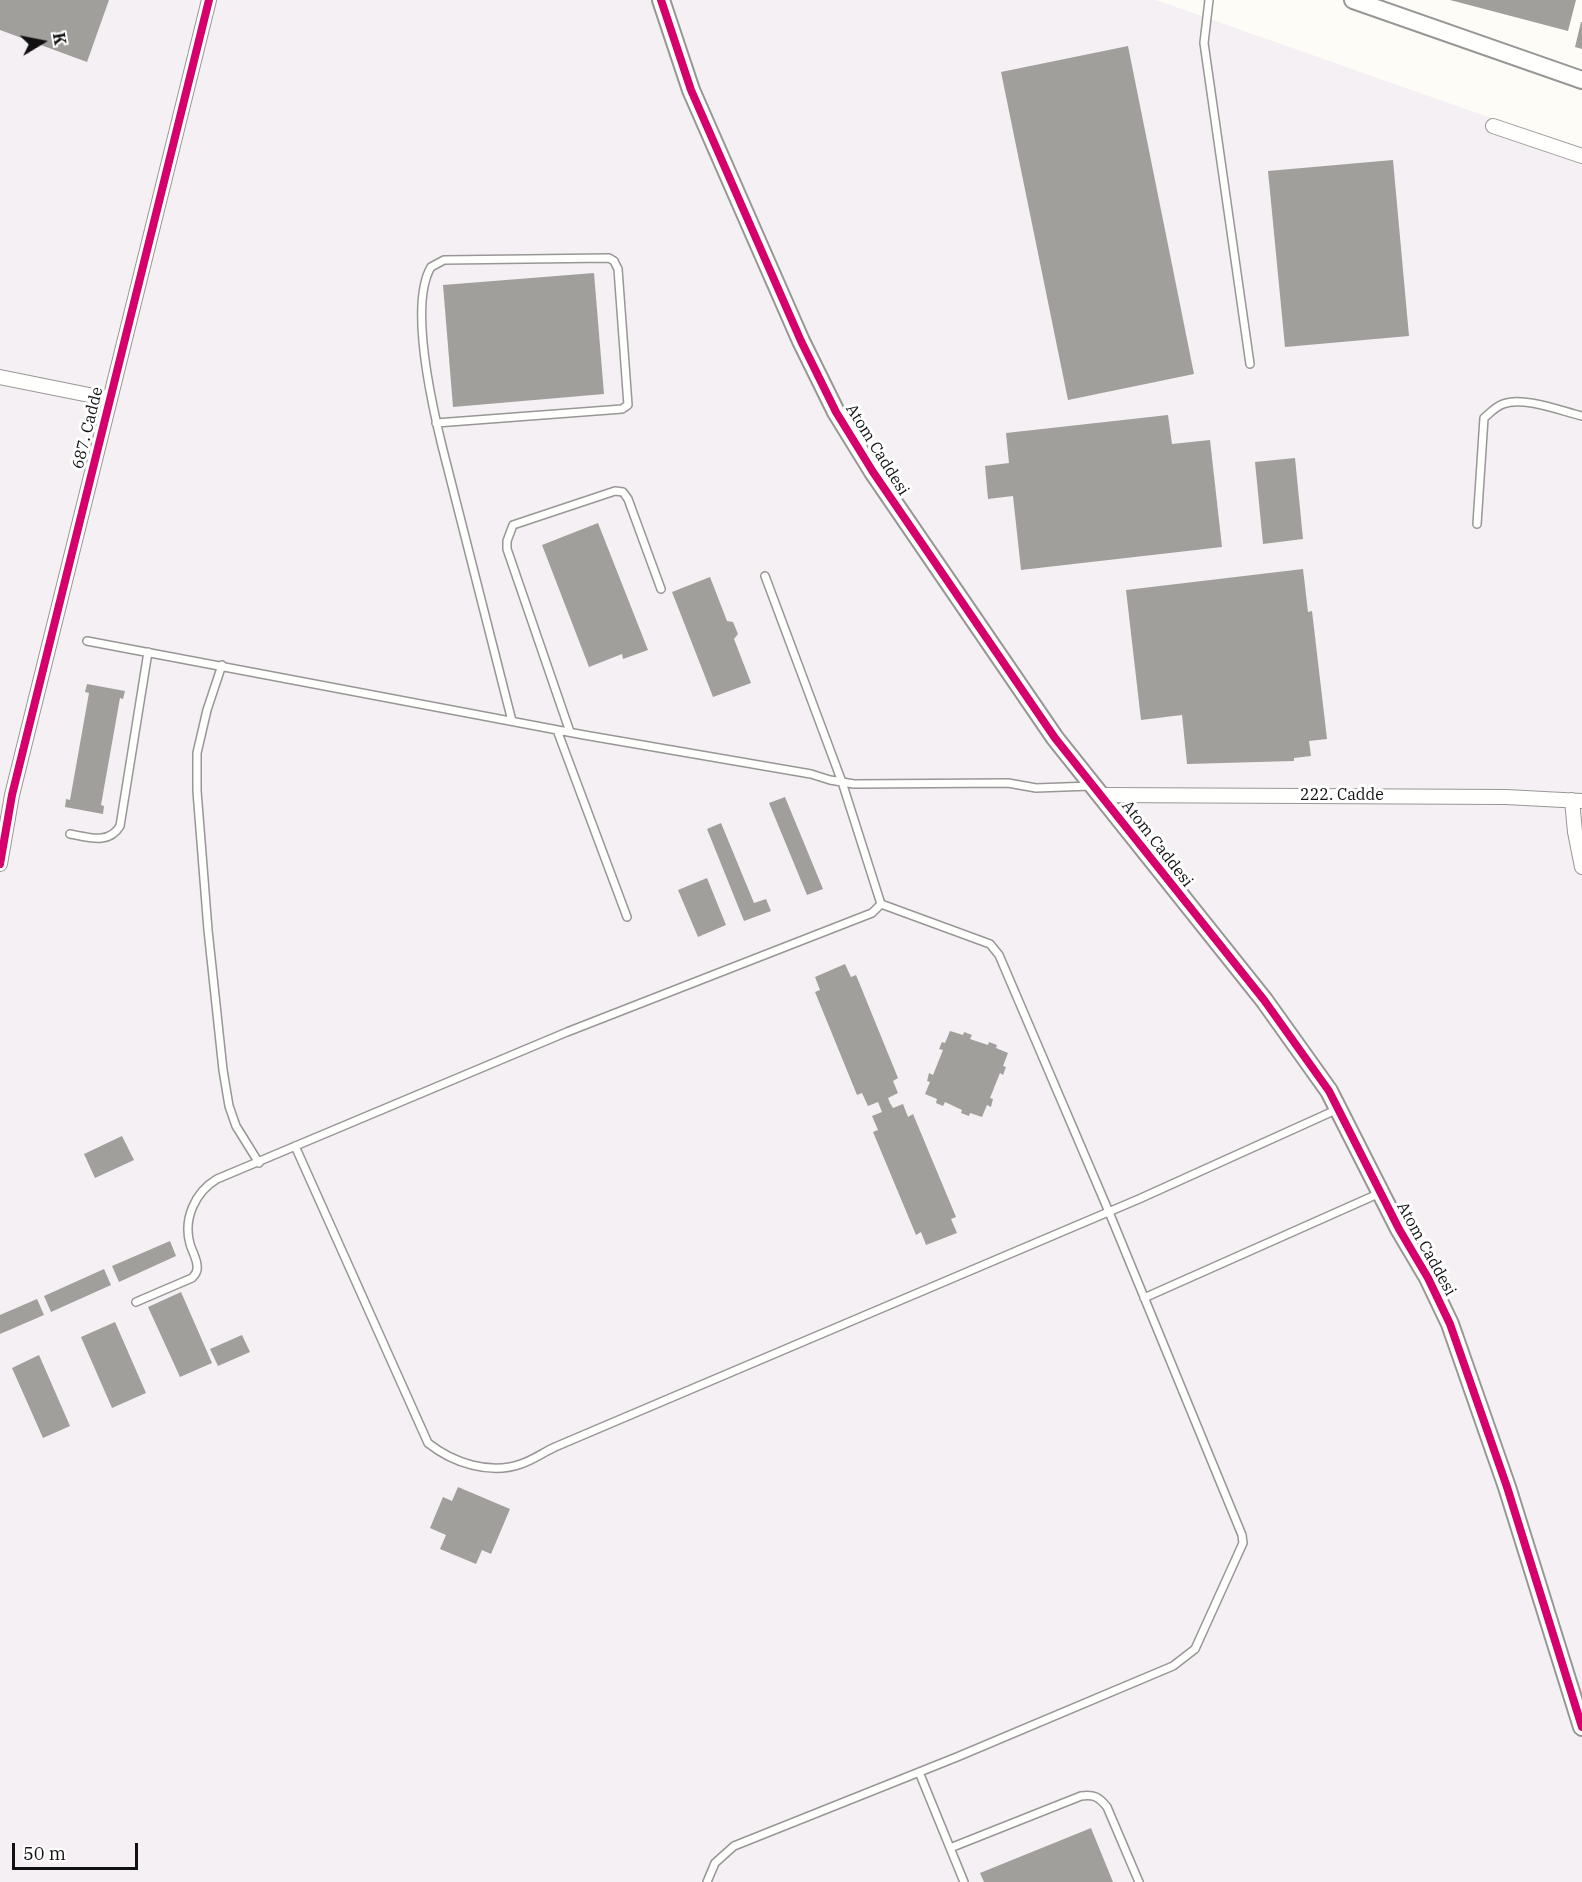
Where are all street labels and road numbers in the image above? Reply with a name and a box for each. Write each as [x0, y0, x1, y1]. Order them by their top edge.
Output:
street label: 687. Cadde [69, 385, 107, 471]
street label: Atom Caddesi [841, 401, 913, 499]
street label: 222. Cadde [1300, 785, 1384, 805]
street label: Atom Caddesi [1117, 797, 1197, 891]
street label: Atom Caddesi [1392, 1199, 1460, 1299]

